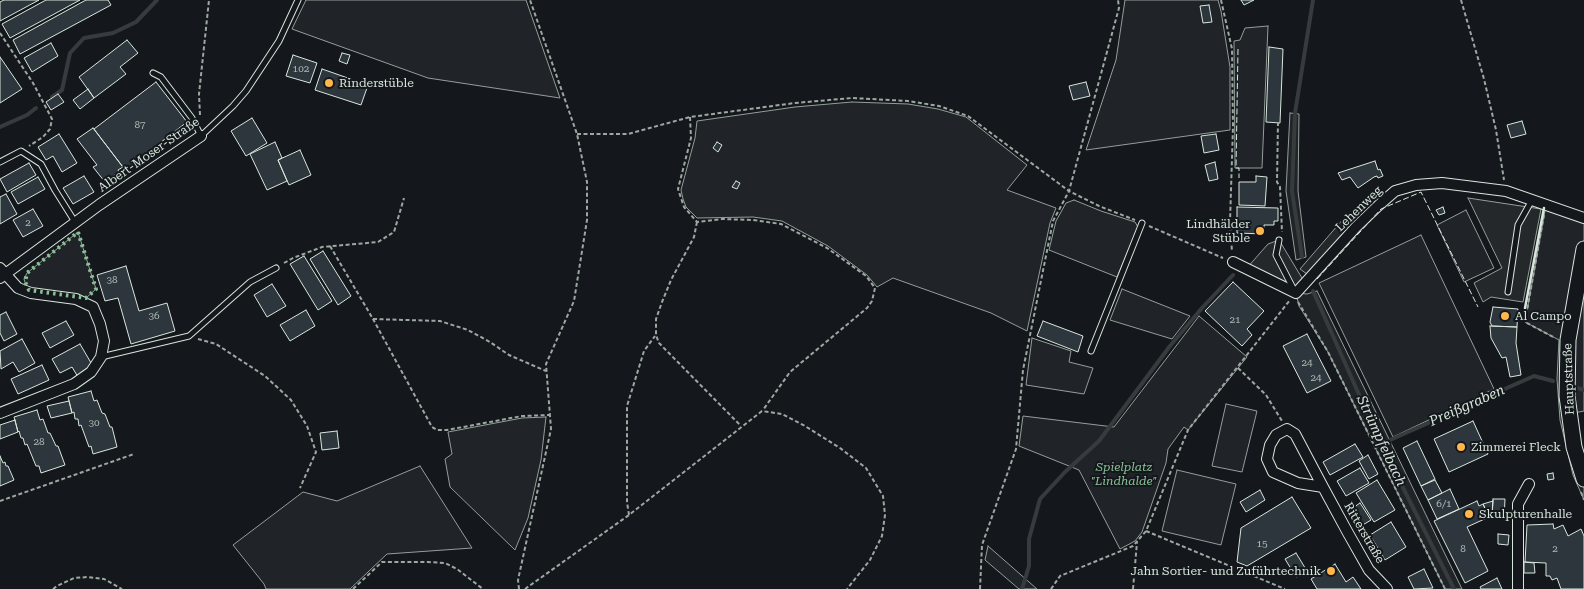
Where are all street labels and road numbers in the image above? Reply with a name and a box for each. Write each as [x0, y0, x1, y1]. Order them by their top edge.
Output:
street label: Albert-Moser-Straße [96, 115, 202, 195]
street label: Lehenweg [1333, 183, 1385, 235]
street label: Hauptstraße [1561, 343, 1577, 415]
street label: Ritterstraße [1341, 500, 1387, 566]

